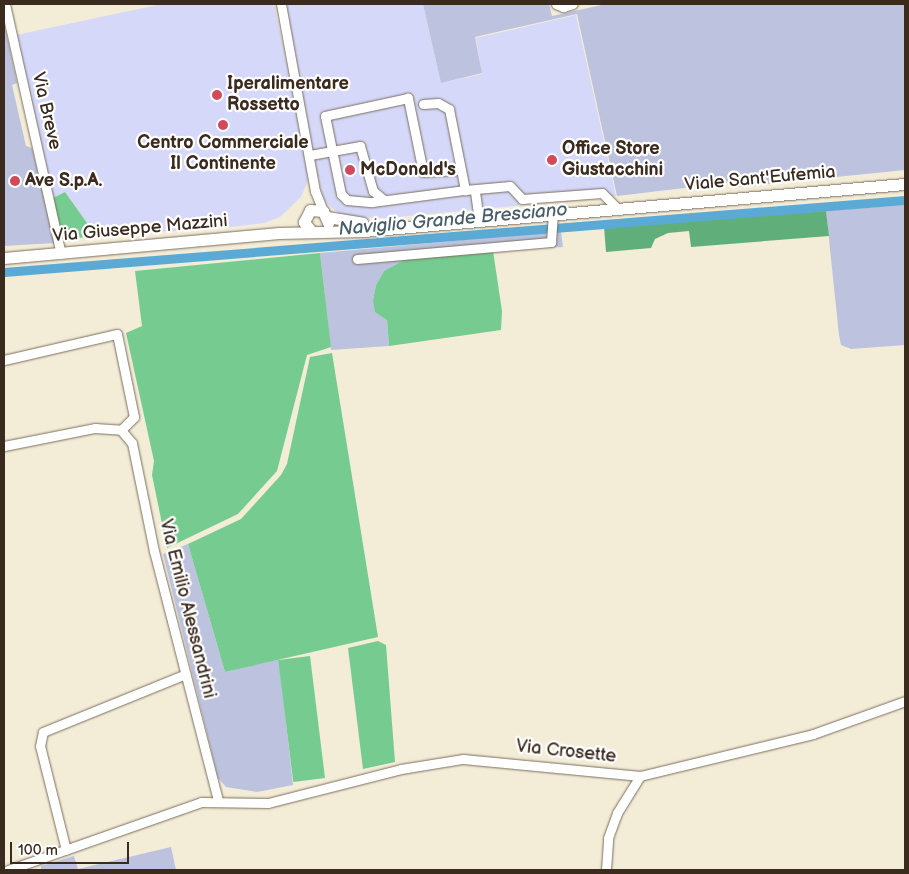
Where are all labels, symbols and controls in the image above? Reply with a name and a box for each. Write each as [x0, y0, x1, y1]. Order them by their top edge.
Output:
street label: Via Breve [27, 70, 65, 152]
place label: Iperalimentare Rossetto [227, 74, 349, 116]
marker: Iperalimentare Rossetto [211, 89, 223, 101]
marker: Centro Commerciale Il Continente [217, 119, 229, 131]
place label: Centro Commerciale Il Continente [137, 133, 309, 176]
place label: Office Store Giustacchini [562, 139, 663, 182]
marker: Office Store Giustacchini [546, 154, 558, 166]
place label: McDonald's [360, 159, 456, 181]
street label: Viale Sant'Eufemia [683, 162, 837, 196]
marker: McDonald's [344, 164, 356, 176]
place label: Ave S.p.A. [25, 170, 102, 192]
marker: Ave S.p.A. [9, 175, 21, 187]
water label: Naviglio Grande Bresciano [338, 199, 568, 241]
street label: Via Giuseppe Mazzini [52, 211, 228, 247]
street label: Via Emilio Alessandrini [154, 517, 220, 701]
street label: Via Crosette [515, 736, 617, 768]
scale bar [12, 832, 131, 864]
text: 100 m [18, 841, 58, 860]

